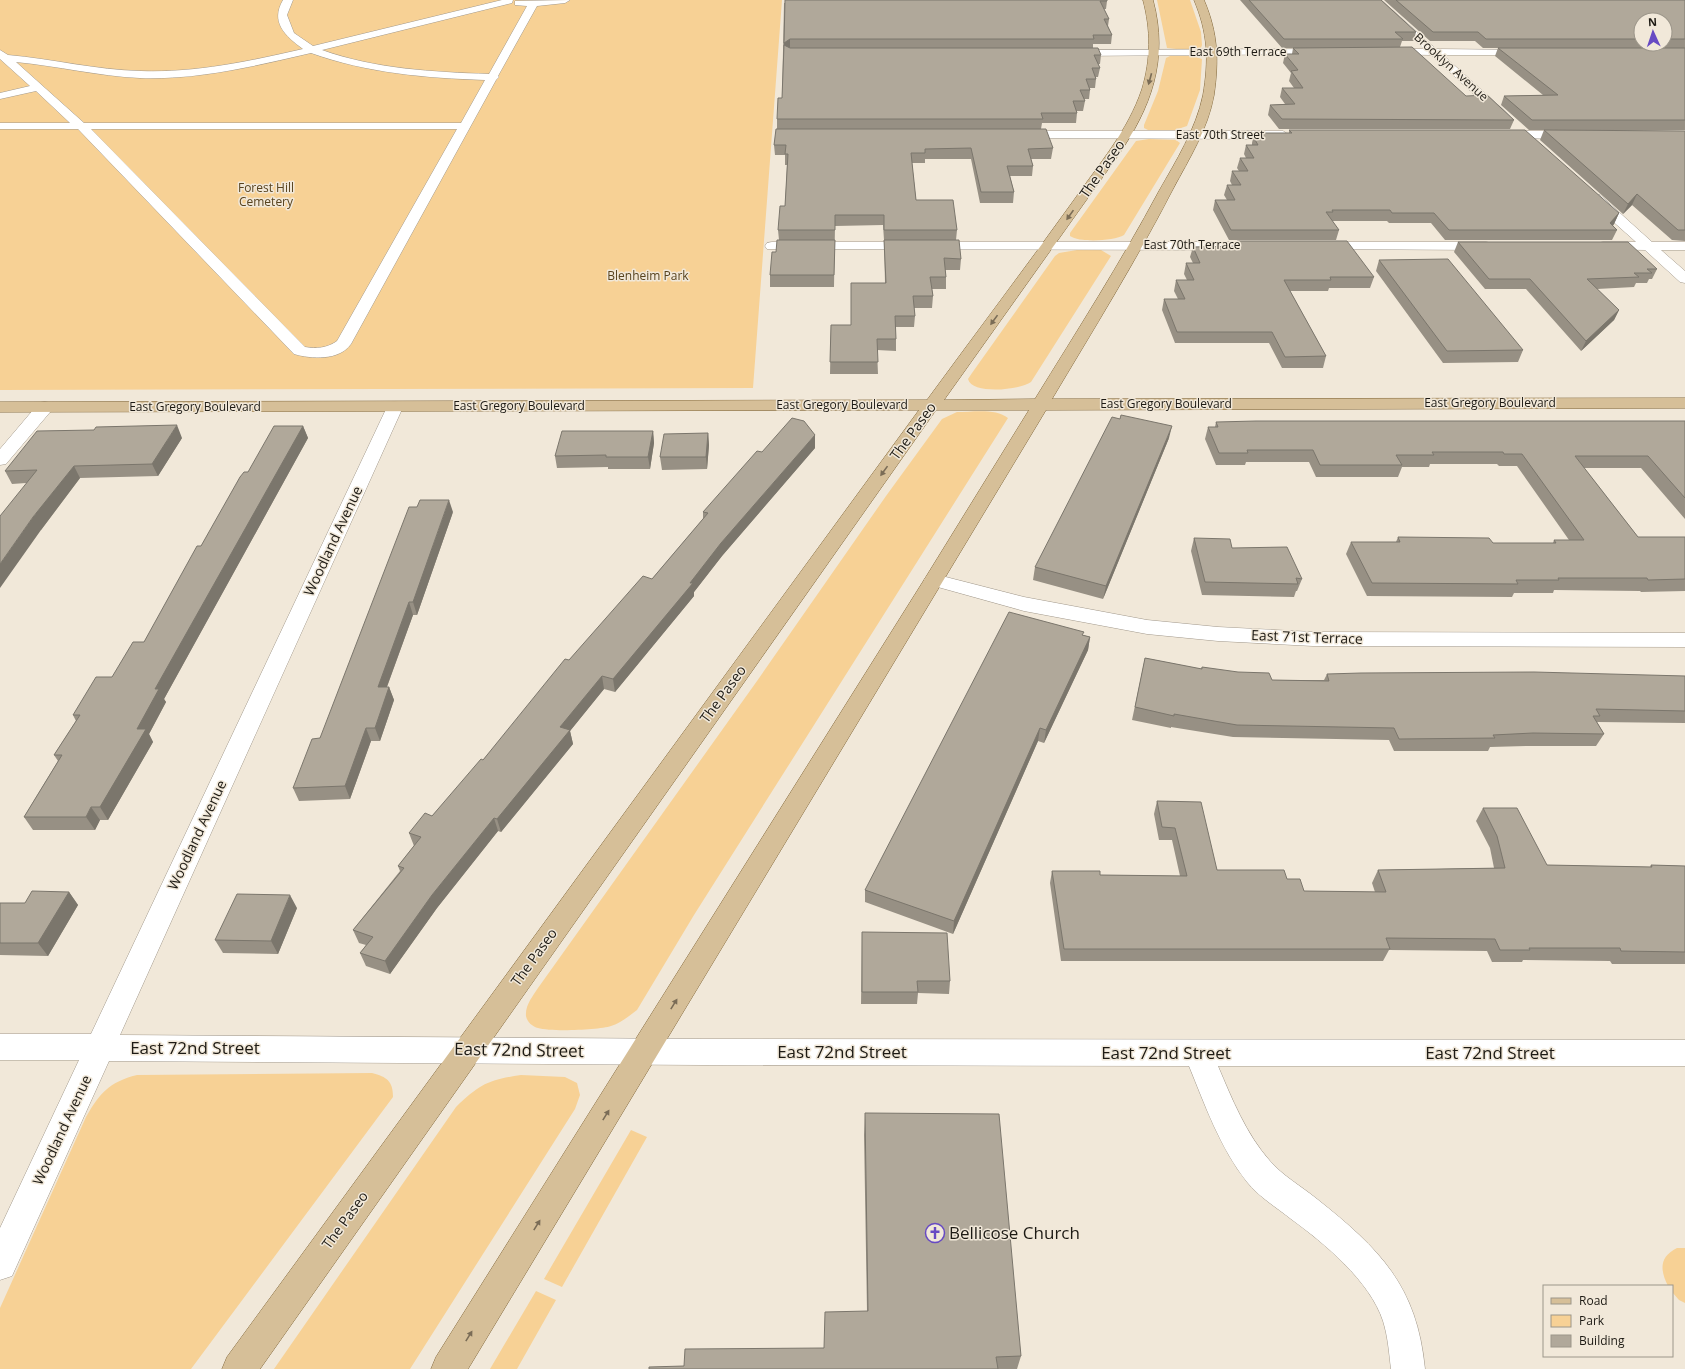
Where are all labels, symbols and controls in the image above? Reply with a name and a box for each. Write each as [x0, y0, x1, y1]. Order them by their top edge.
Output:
north arrow [1633, 12, 1673, 52]
text: N [1648, 14, 1657, 29]
street label: Brooklyn Avenue [1410, 29, 1492, 105]
street label: East 69th Terrace [1189, 43, 1287, 60]
one-way arrow [1146, 73, 1152, 86]
street label: East 70th Street [1176, 126, 1264, 143]
street label: The Paseo [1075, 136, 1129, 202]
park label: Forest Hill Cemetery [238, 179, 294, 210]
one-way arrow [1066, 209, 1074, 220]
street label: East 70th Terrace [1143, 236, 1241, 253]
park label: Blenheim Park [607, 267, 689, 284]
one-way arrow [990, 315, 998, 325]
street label: East Gregory Boulevard [1424, 394, 1556, 411]
street label: East Gregory Boulevard [1100, 395, 1232, 412]
street label: East Gregory Boulevard [776, 396, 908, 413]
street label: East Gregory Boulevard [453, 397, 585, 414]
street label: East Gregory Boulevard [129, 398, 261, 415]
street label: The Paseo [885, 398, 940, 463]
one-way arrow [880, 465, 889, 476]
street label: Woodland Avenue [299, 483, 366, 599]
street label: East 71st Terrace [1251, 625, 1363, 648]
street label: The Paseo [695, 661, 750, 726]
street label: Woodland Avenue [163, 777, 230, 893]
street label: The Paseo [506, 924, 561, 989]
one-way arrow [670, 998, 677, 1010]
street label: East 72nd Street [130, 1036, 260, 1059]
street label: East 72nd Street [454, 1037, 584, 1062]
street label: East 72nd Street [777, 1040, 907, 1063]
street label: East 72nd Street [1101, 1041, 1231, 1064]
street label: East 72nd Street [1425, 1041, 1555, 1064]
street label: Woodland Avenue [28, 1072, 95, 1188]
one-way arrow [602, 1109, 609, 1121]
street label: The Paseo [317, 1187, 372, 1252]
one-way arrow [533, 1220, 541, 1230]
place label: Bellicose Church [949, 1221, 1080, 1244]
church icon: Bellicose Church [924, 1222, 946, 1244]
legend [1543, 1285, 1673, 1357]
text: Road [1579, 1292, 1608, 1309]
text: Park [1579, 1312, 1605, 1329]
one-way arrow [465, 1330, 472, 1342]
text: Building [1579, 1332, 1625, 1349]

